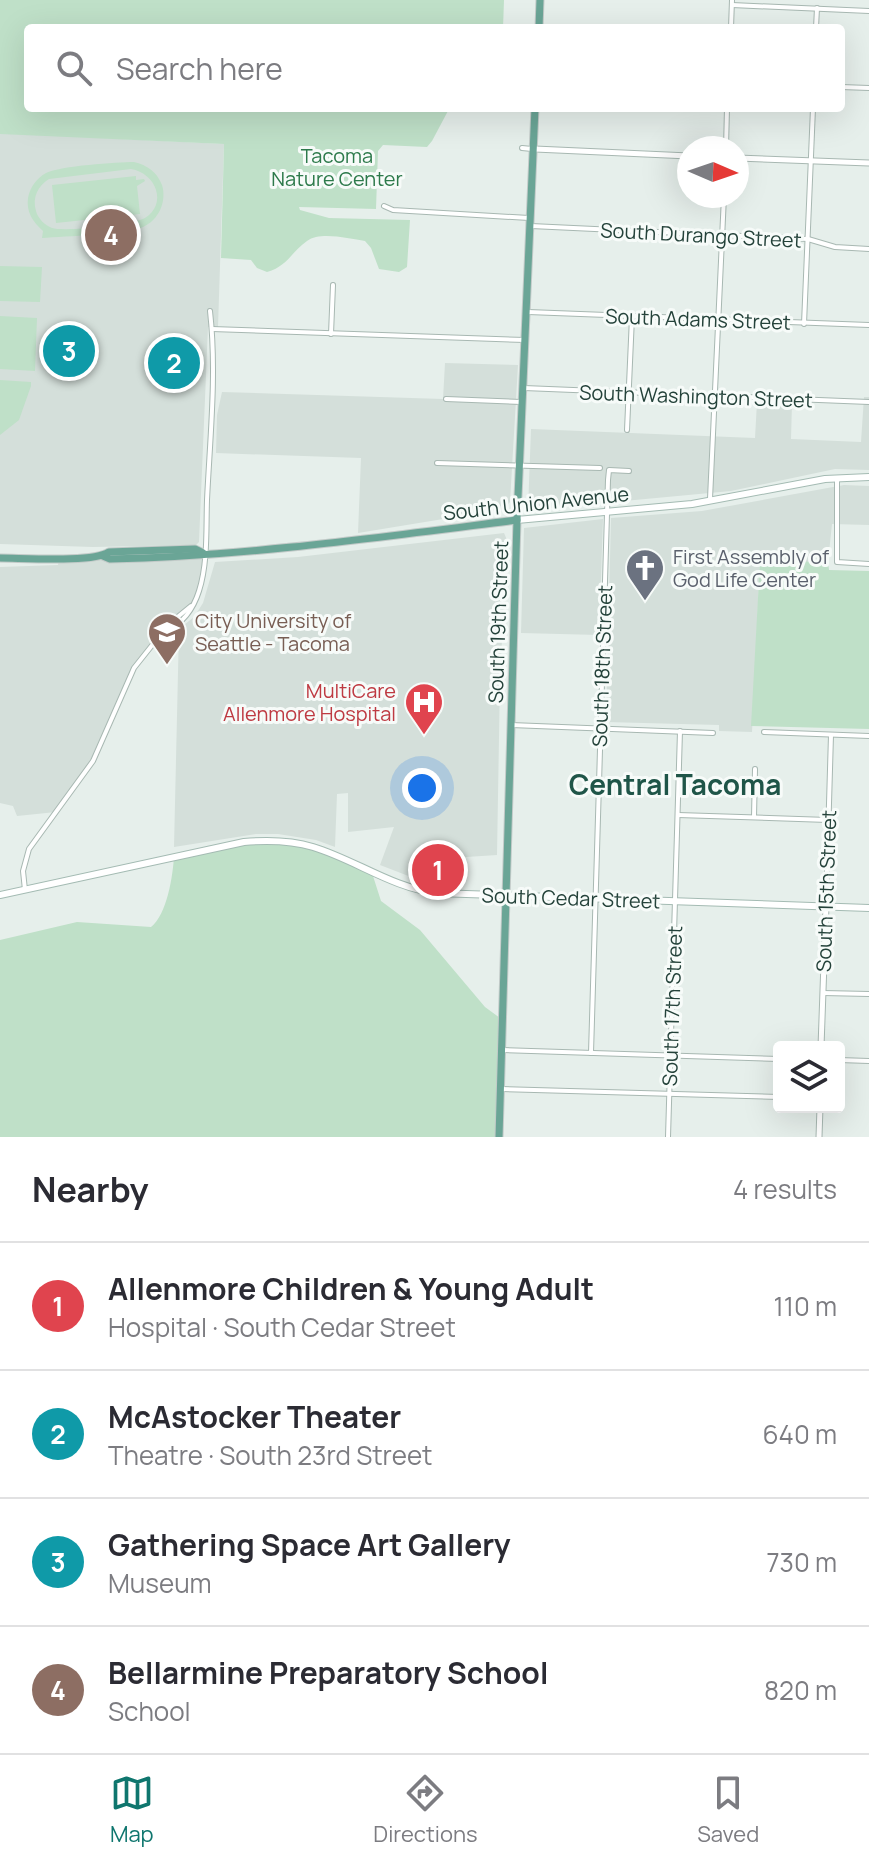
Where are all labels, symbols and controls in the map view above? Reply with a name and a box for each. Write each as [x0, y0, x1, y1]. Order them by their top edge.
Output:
search box [24, 24, 845, 112]
icon: search [52, 46, 96, 90]
text: Search here [116, 48, 283, 89]
north arrow [677, 136, 749, 208]
park label: Tacoma Nature Center [271, 142, 403, 192]
pin: 4 [85, 205, 137, 265]
street label: South Durango Street [600, 216, 802, 254]
street label: South Adams Street [605, 302, 791, 336]
pin: 3 [43, 321, 95, 381]
pin: 2 [148, 333, 200, 393]
street label: South Washington Street [579, 378, 813, 414]
street label: South Union Avenue [442, 480, 630, 526]
street label: South 19th Street [482, 540, 514, 704]
place label: First Assembly of God Life Center [673, 543, 829, 593]
church icon: First Assembly of God Life Center [624, 547, 666, 602]
street label: South 18th Street [586, 585, 618, 747]
place label: City University of Seattle - Tacoma [195, 607, 351, 657]
school or university icon: City University of Seattle - Tacoma [146, 611, 188, 666]
place label: MultiCare Allenmore Hospital [223, 677, 396, 727]
hospital icon: MultiCare Allenmore Hospital [403, 681, 445, 736]
district label: Central Tacoma [569, 765, 781, 803]
your location [402, 768, 442, 808]
street label: South 15th Street [810, 810, 842, 972]
pin: 1 [412, 840, 464, 900]
street label: South Cedar Street [481, 881, 661, 915]
street label: South 17th Street [656, 925, 688, 1087]
map controls [773, 1041, 845, 1113]
button: layers [773, 1041, 845, 1113]
text: Nearby [32, 1166, 148, 1212]
text: 4 results [733, 1171, 837, 1207]
text: Allenmore Children & Young Adult [108, 1268, 594, 1309]
text: 1 [52, 1288, 64, 1324]
text: 110 m [774, 1288, 837, 1324]
text: Hospital · South Cedar Street [108, 1309, 456, 1345]
text: McAstocker Theater [108, 1396, 401, 1437]
text: 2 [50, 1416, 66, 1452]
text: 640 m [762, 1416, 837, 1452]
text: Theatre · South 23rd Street [108, 1437, 433, 1473]
text: Gathering Space Art Gallery [108, 1524, 511, 1565]
text: 3 [50, 1544, 66, 1580]
text: 730 m [766, 1544, 837, 1580]
text: Museum [108, 1565, 212, 1601]
text: Bellarmine Preparatory School [108, 1652, 548, 1693]
text: 4 [50, 1672, 66, 1708]
text: 820 m [764, 1672, 837, 1708]
text: School [108, 1693, 191, 1729]
tab: Map [110, 1771, 154, 1849]
tab: Directions [373, 1771, 478, 1849]
tab: Saved [697, 1771, 759, 1849]

